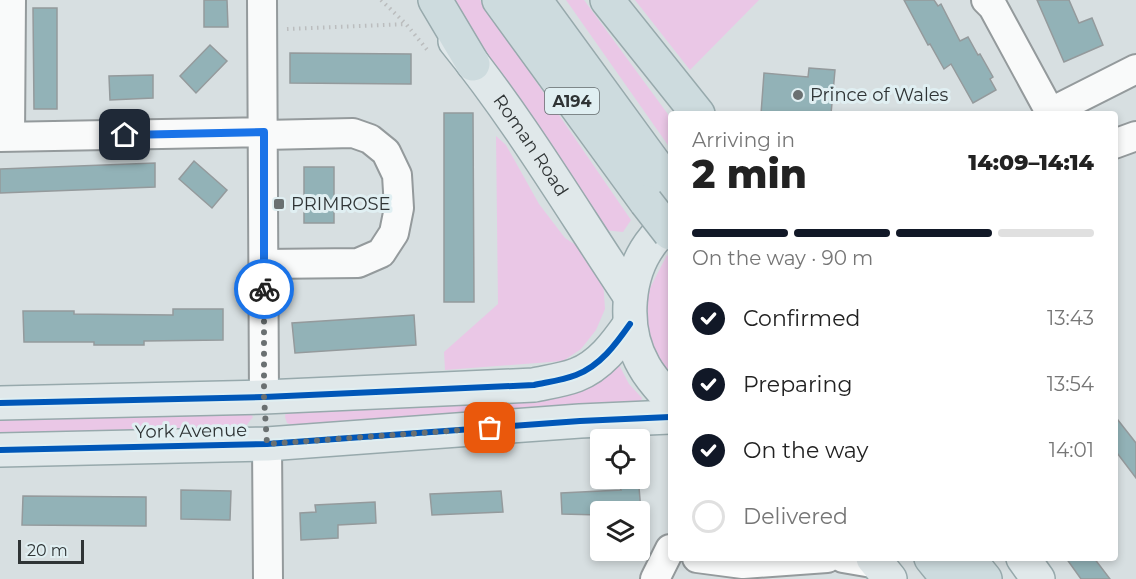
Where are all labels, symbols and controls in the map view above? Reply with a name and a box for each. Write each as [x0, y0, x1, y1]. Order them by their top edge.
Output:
place label: Prince of Wales [810, 84, 949, 106]
road number: A194 [545, 88, 599, 114]
marker: Prince of Wales [791, 88, 805, 102]
street label: Roman Road [489, 90, 573, 200]
pin [99, 109, 150, 160]
icon: home [108, 118, 141, 151]
text: Arriving in [692, 128, 795, 152]
text: 14:09–14:14 [968, 149, 1094, 176]
text: 2 min [692, 150, 807, 198]
place label: PRIMROSE [291, 193, 391, 215]
marker: PRIMROSE [272, 197, 286, 211]
text: On the way · 90 m [692, 246, 873, 270]
courier [234, 259, 294, 319]
icon: bike [248, 273, 281, 306]
icon: check [692, 302, 725, 335]
text: Confirmed [743, 305, 860, 332]
text: 13:43 [1047, 306, 1094, 330]
icon: check [692, 368, 725, 401]
text: Preparing [743, 371, 852, 398]
text: 13:54 [1047, 372, 1094, 396]
pin [464, 402, 515, 453]
icon: bag [473, 411, 506, 444]
street label: York Avenue [135, 419, 247, 443]
map controls [590, 429, 650, 561]
button: locate [590, 429, 650, 489]
icon: check [692, 434, 725, 467]
text: On the way [743, 437, 868, 464]
text: 14:01 [1049, 438, 1094, 462]
button: layers [590, 501, 650, 561]
text: Delivered [743, 503, 848, 530]
scale bar [18, 537, 84, 564]
text: 20 m [27, 541, 68, 560]

